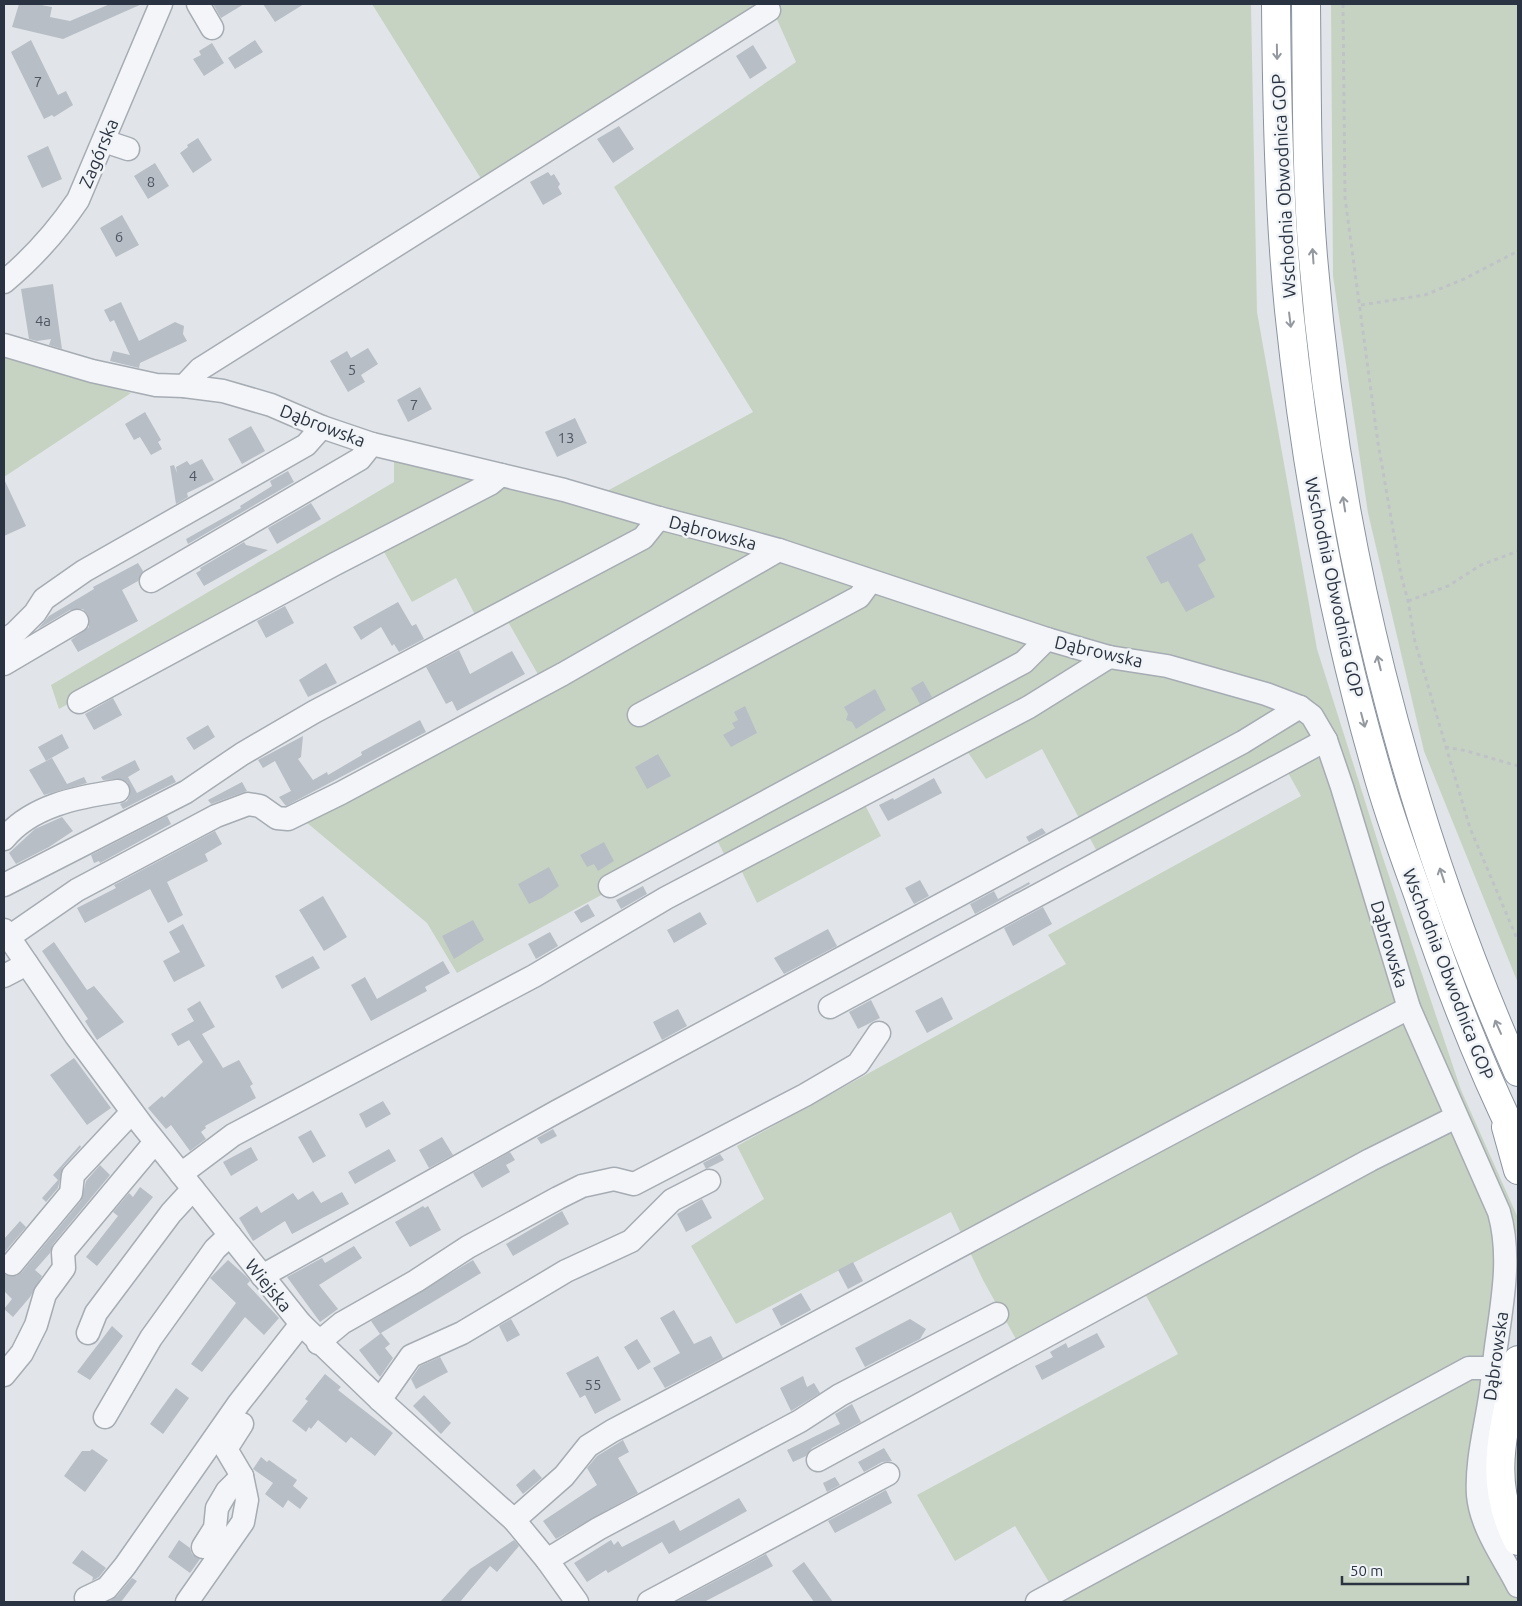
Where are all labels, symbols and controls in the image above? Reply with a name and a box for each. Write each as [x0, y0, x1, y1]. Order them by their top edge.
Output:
one-way arrow [1272, 44, 1281, 60]
house number: 7 [34, 73, 42, 90]
street label: Wschodnia Obwodnica GOP [1267, 73, 1299, 299]
street label: Zagórska [74, 115, 122, 191]
house number: 8 [147, 173, 155, 190]
house number: 6 [115, 228, 123, 245]
one-way arrow [1309, 248, 1318, 264]
one-way arrow [1285, 311, 1295, 327]
house number: 4a [35, 312, 51, 329]
house number: 5 [348, 361, 356, 378]
house number: 7 [410, 396, 418, 413]
street label: Dąbrowska [277, 400, 369, 450]
house number: 13 [558, 429, 574, 446]
house number: 4 [189, 467, 197, 484]
street label: Wschodnia Obwodnica GOP [1302, 475, 1368, 699]
one-way arrow [1339, 496, 1349, 512]
street label: Dąbrowska [667, 511, 759, 553]
street label: Dąbrowska [1053, 631, 1145, 671]
one-way arrow [1374, 655, 1383, 671]
one-way arrow [1359, 712, 1368, 728]
street label: Wschodnia Obwodnica GOP [1399, 866, 1499, 1083]
one-way arrow [1436, 868, 1446, 884]
street label: Dąbrowska [1367, 898, 1413, 990]
one-way arrow [1493, 1020, 1503, 1035]
street label: Wiejska [242, 1255, 296, 1315]
street label: Dąbrowska [1479, 1310, 1511, 1402]
house number: 55 [585, 1376, 601, 1393]
scale bar [1342, 1554, 1468, 1586]
text: 50 m [1350, 1562, 1383, 1579]

